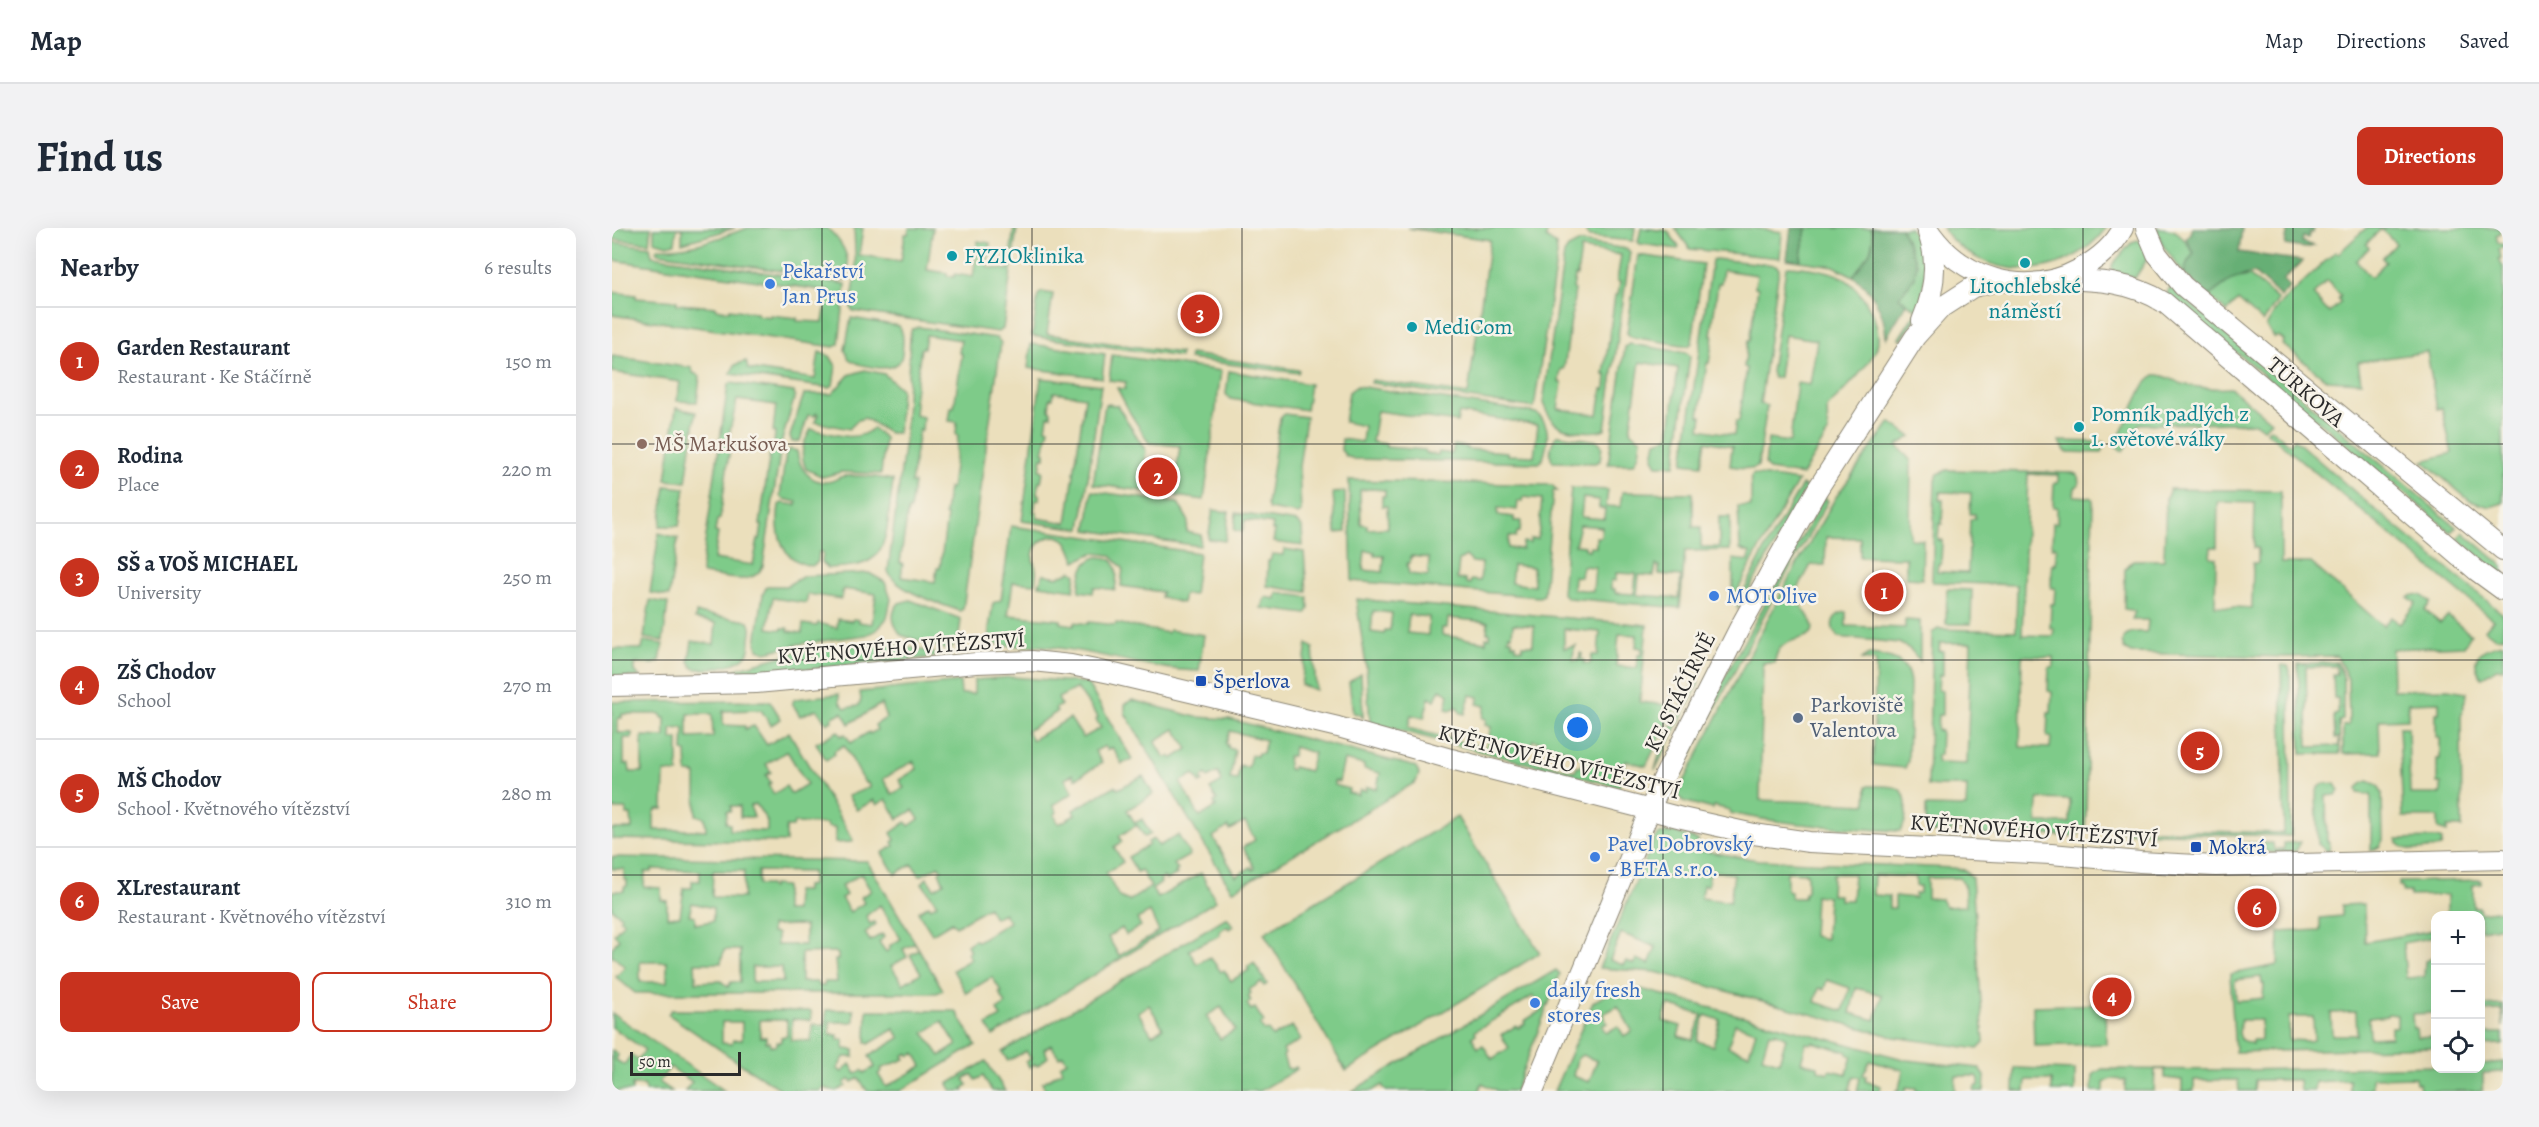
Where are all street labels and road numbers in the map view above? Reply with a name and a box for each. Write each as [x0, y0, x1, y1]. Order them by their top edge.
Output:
street label: TÜRKOVA [2261, 350, 2352, 435]
street label: KVĚTNOVÉHO VÍTĚZSTVÍ [776, 624, 1026, 672]
street label: KE STÁČÍRNĚ [1637, 627, 1723, 757]
street label: KVĚTNOVÉHO VÍTĚZSTVÍ [1435, 717, 1683, 807]
street label: KVĚTNOVÉHO VÍTĚZSTVÍ [1909, 807, 2159, 855]

